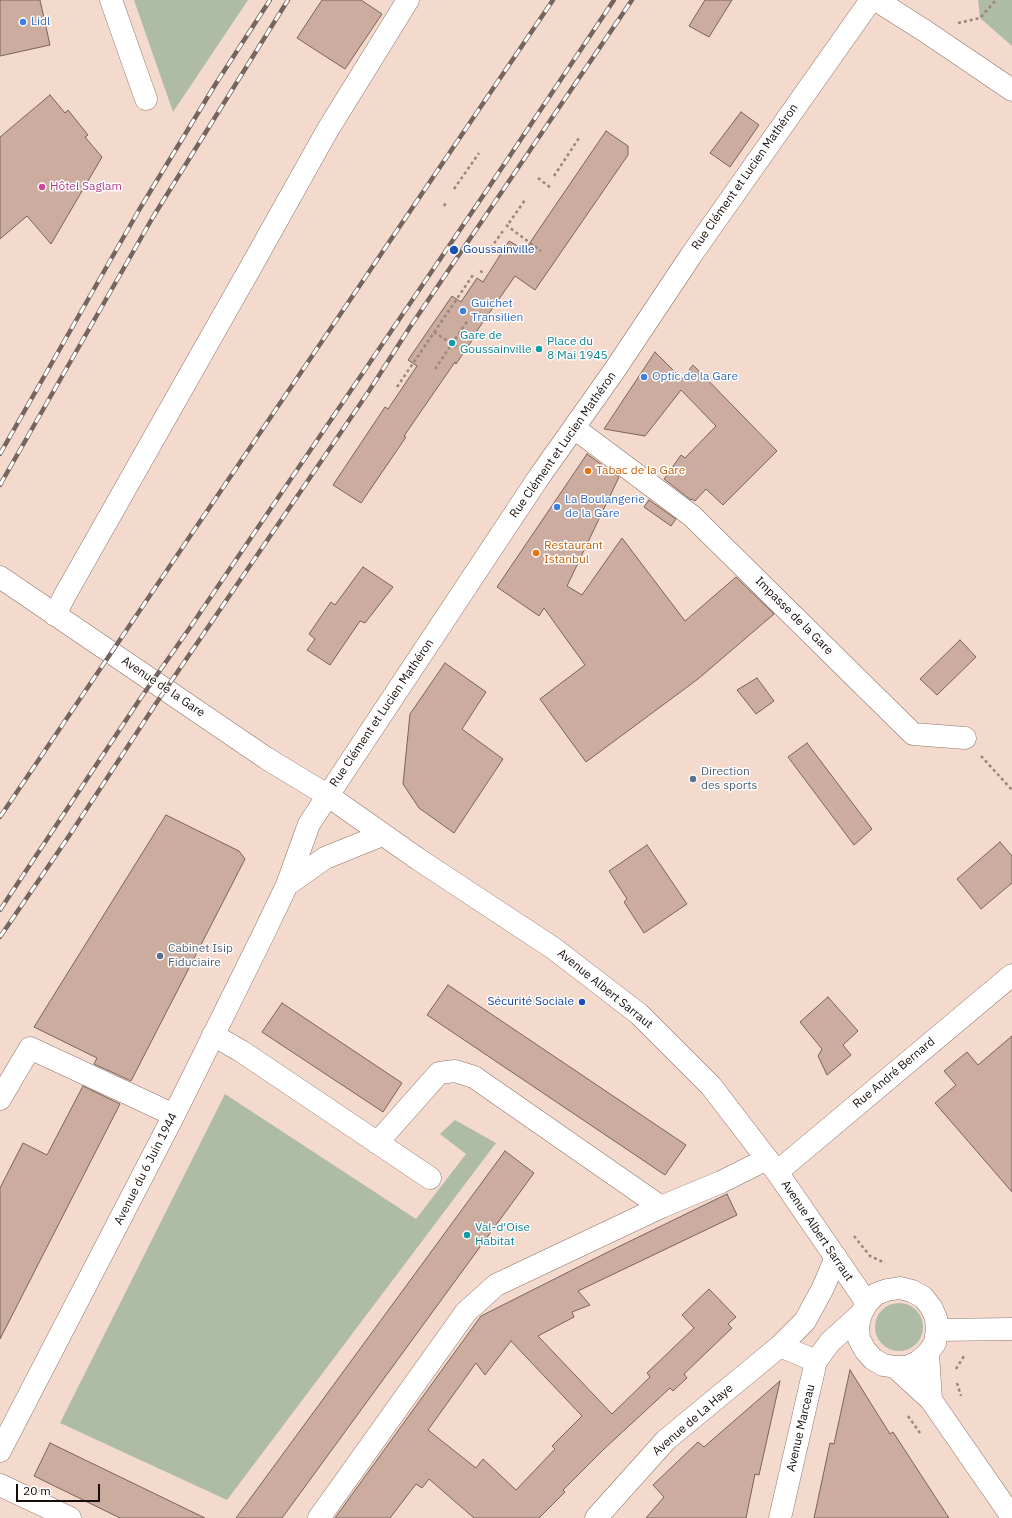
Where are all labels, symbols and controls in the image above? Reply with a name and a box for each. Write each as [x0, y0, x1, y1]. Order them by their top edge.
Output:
place label: Lidl [31, 15, 50, 29]
marker: Lidl [18, 17, 28, 27]
street label: Rue Clément et Lucien Mathéron [689, 101, 801, 253]
place label: Hôtel Saglam [50, 180, 122, 194]
marker: Hôtel Saglam [37, 182, 47, 192]
place label: Goussainville [463, 243, 535, 257]
marker: Goussainville [448, 244, 460, 256]
place label: Guichet Transilien [471, 297, 523, 325]
marker: Guichet Transilien [458, 306, 468, 316]
place label: Gare de Goussainville [460, 329, 532, 357]
place label: Place du 8 Mai 1945 [547, 335, 608, 363]
marker: Gare de Goussainville [447, 338, 457, 348]
marker: Place du 8 Mai 1945 [534, 344, 544, 354]
street label: Rue Clément et Lucien Mathéron [507, 369, 619, 521]
place label: Optic de la Gare [652, 370, 738, 384]
marker: Optic de la Gare [639, 372, 649, 382]
place label: Tabac de la Gare [596, 464, 685, 478]
marker: Tabac de la Gare [583, 466, 593, 476]
place label: La Boulangerie de la Gare [565, 493, 645, 521]
marker: La Boulangerie de la Gare [552, 502, 562, 512]
place label: Restaurant Istanbul [544, 539, 603, 567]
marker: Restaurant Istanbul [531, 548, 541, 558]
street label: Impasse de la Gare [752, 574, 836, 658]
street label: Rue Clément et Lucien Mathéron [327, 636, 437, 790]
street label: Avenue de la Gare [119, 654, 207, 720]
place label: Direction des sports [701, 765, 757, 793]
marker: Direction des sports [688, 774, 698, 784]
place label: Cabinet Isip Fiduciaire [168, 942, 233, 970]
street label: Avenue Albert Sarraut [554, 946, 656, 1032]
marker: Cabinet Isip Fiduciaire [155, 951, 165, 961]
place label: Sécurité Sociale [488, 995, 574, 1009]
marker: Sécurité Sociale [577, 997, 587, 1007]
street label: Rue André Bernard [850, 1035, 938, 1111]
street label: Avenue du 6 Juin 1944 [111, 1111, 181, 1227]
street label: Avenue Albert Sarraut [778, 1178, 856, 1284]
place label: Val-d'Oise Habitat [475, 1221, 530, 1249]
marker: Val-d'Oise Habitat [462, 1230, 472, 1240]
street label: Avenue de La Haye [650, 1381, 736, 1459]
street label: Avenue Marceau [784, 1383, 818, 1473]
scale bar [18, 1476, 102, 1502]
text: 20 m [23, 1483, 51, 1498]

